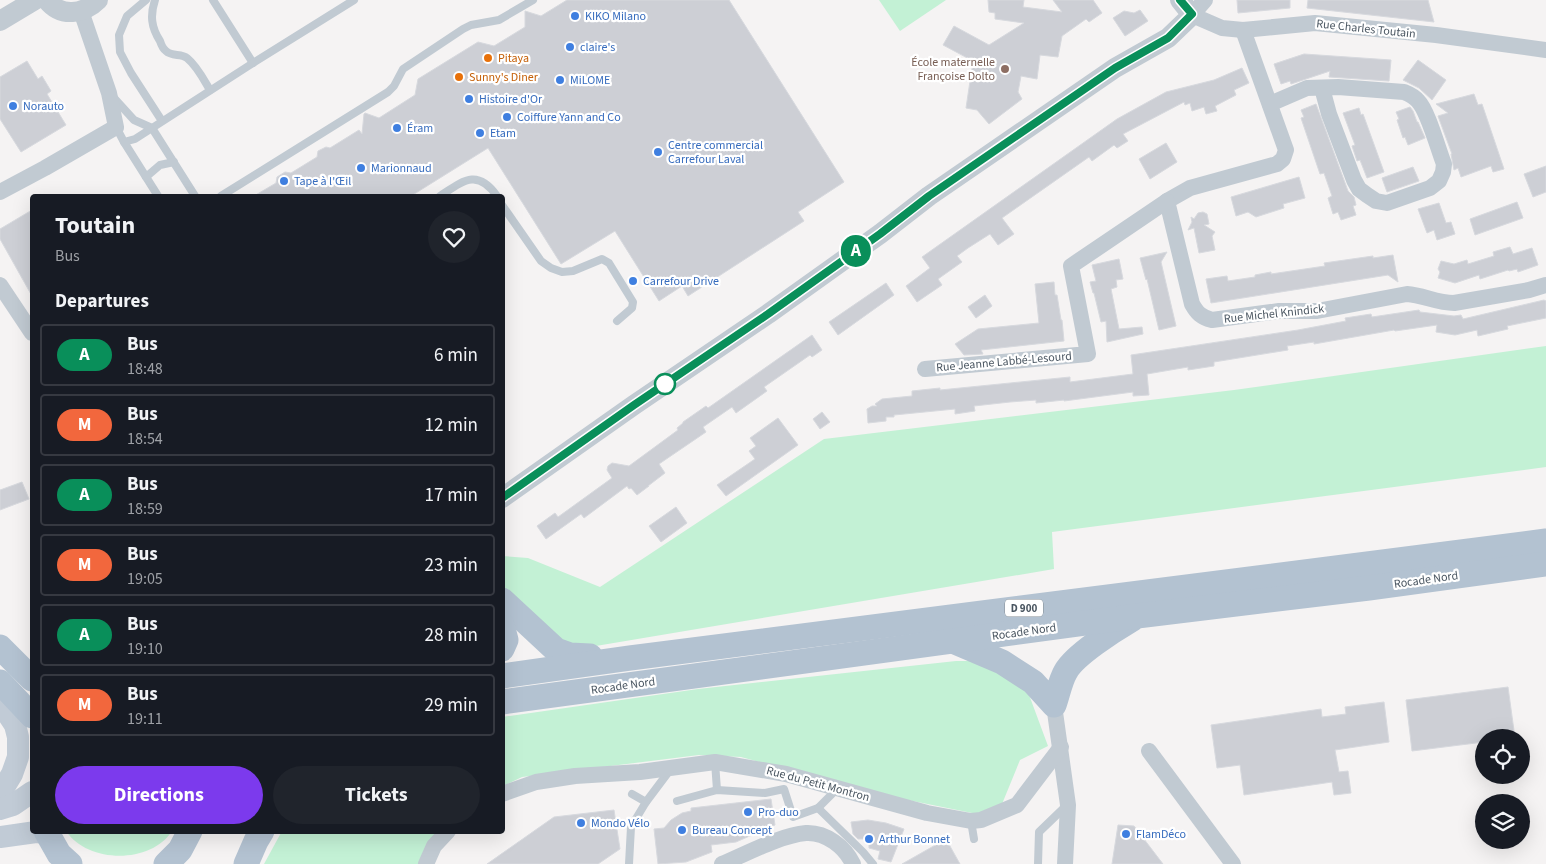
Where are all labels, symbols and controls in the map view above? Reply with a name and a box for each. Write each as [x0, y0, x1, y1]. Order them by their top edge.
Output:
place label: KIKO Milano [585, 8, 646, 25]
marker: KIKO Milano [569, 10, 581, 22]
street label: Rue Charles Toutain [1315, 15, 1417, 43]
place label: claire's [580, 39, 615, 56]
marker: claire's [564, 41, 576, 53]
place label: Pitaya [498, 50, 529, 67]
marker: Pitaya [482, 52, 494, 64]
place label: École maternelle Françoise Dolto [911, 54, 995, 85]
marker: École maternelle Françoise Dolto [999, 63, 1011, 75]
place label: Sunny's Diner [469, 69, 539, 86]
marker: Sunny's Diner [453, 71, 465, 83]
place label: MiLOME [570, 72, 610, 89]
marker: MiLOME [554, 74, 566, 86]
place label: Histoire d'Or [479, 91, 543, 108]
marker: Histoire d'Or [463, 93, 475, 105]
place label: Norauto [23, 98, 64, 115]
marker: Norauto [7, 100, 19, 112]
place label: Coiffure Yann and Co [517, 109, 621, 126]
marker: Coiffure Yann and Co [501, 111, 513, 123]
place label: Éram [407, 120, 433, 137]
marker: Éram [391, 122, 403, 134]
place label: Etam [490, 125, 516, 142]
marker: Etam [474, 127, 486, 139]
place label: Centre commercial Carrefour Laval [668, 137, 763, 168]
marker: Centre commercial Carrefour Laval [652, 146, 664, 158]
place label: Marionnaud [371, 160, 432, 177]
marker: Marionnaud [355, 162, 367, 174]
place label: Tape à l'Œil [294, 173, 351, 190]
marker: Tape à l'Œil [278, 175, 290, 187]
text: Toutain [55, 208, 135, 243]
button: heart [428, 211, 480, 263]
line badge: A [840, 235, 872, 267]
text: A [851, 238, 861, 263]
text: Bus [55, 245, 80, 267]
place label: Carrefour Drive [643, 273, 719, 290]
marker: Carrefour Drive [627, 275, 639, 287]
text: Departures [55, 288, 149, 315]
street label: Rue Michel Knindick [1223, 300, 1325, 328]
text: Bus [127, 331, 158, 358]
text: A [79, 342, 90, 367]
text: 6 min [434, 342, 478, 369]
street label: Rue Jeanne Labbé-Lesourd [935, 348, 1073, 376]
text: 18:48 [127, 358, 163, 380]
unlabelled marker [654, 373, 676, 395]
text: Bus [127, 401, 158, 428]
text: M [78, 412, 91, 437]
text: 12 min [424, 412, 478, 439]
text: 18:54 [127, 428, 163, 450]
text: Bus [127, 471, 158, 498]
text: A [79, 482, 90, 507]
text: 17 min [424, 482, 478, 509]
text: 18:59 [127, 498, 163, 520]
text: Bus [127, 541, 158, 568]
text: M [78, 552, 91, 577]
text: 23 min [424, 552, 478, 579]
street label: Rocade Nord [1393, 567, 1459, 593]
text: 19:05 [127, 568, 163, 590]
road number: D 900 [1005, 600, 1043, 616]
text: Bus [127, 611, 158, 638]
street label: Rocade Nord [991, 619, 1057, 645]
text: A [79, 622, 90, 647]
text: 28 min [424, 622, 478, 649]
text: 19:10 [127, 638, 163, 660]
street label: Rocade Nord [590, 673, 656, 699]
text: Bus [127, 681, 158, 708]
text: M [78, 692, 91, 717]
text: 29 min [424, 692, 478, 719]
text: 19:11 [127, 708, 163, 730]
map controls [1475, 729, 1530, 849]
button: locate [1475, 729, 1530, 784]
street label: Rue du Petit Montron [765, 762, 871, 806]
button: Directions [55, 766, 263, 824]
button: Tickets [273, 766, 480, 824]
button: layers [1475, 794, 1530, 849]
place label: Pro-duo [758, 804, 799, 821]
marker: Pro-duo [742, 806, 754, 818]
place label: Mondo Vélo [591, 815, 650, 832]
marker: Mondo Vélo [575, 817, 587, 829]
place label: Bureau Concept [692, 822, 772, 839]
marker: Bureau Concept [676, 824, 688, 836]
place label: FlamDéco [1136, 826, 1186, 843]
marker: FlamDéco [1120, 828, 1132, 840]
place label: Arthur Bonnet [879, 831, 950, 848]
marker: Arthur Bonnet [863, 833, 875, 845]

